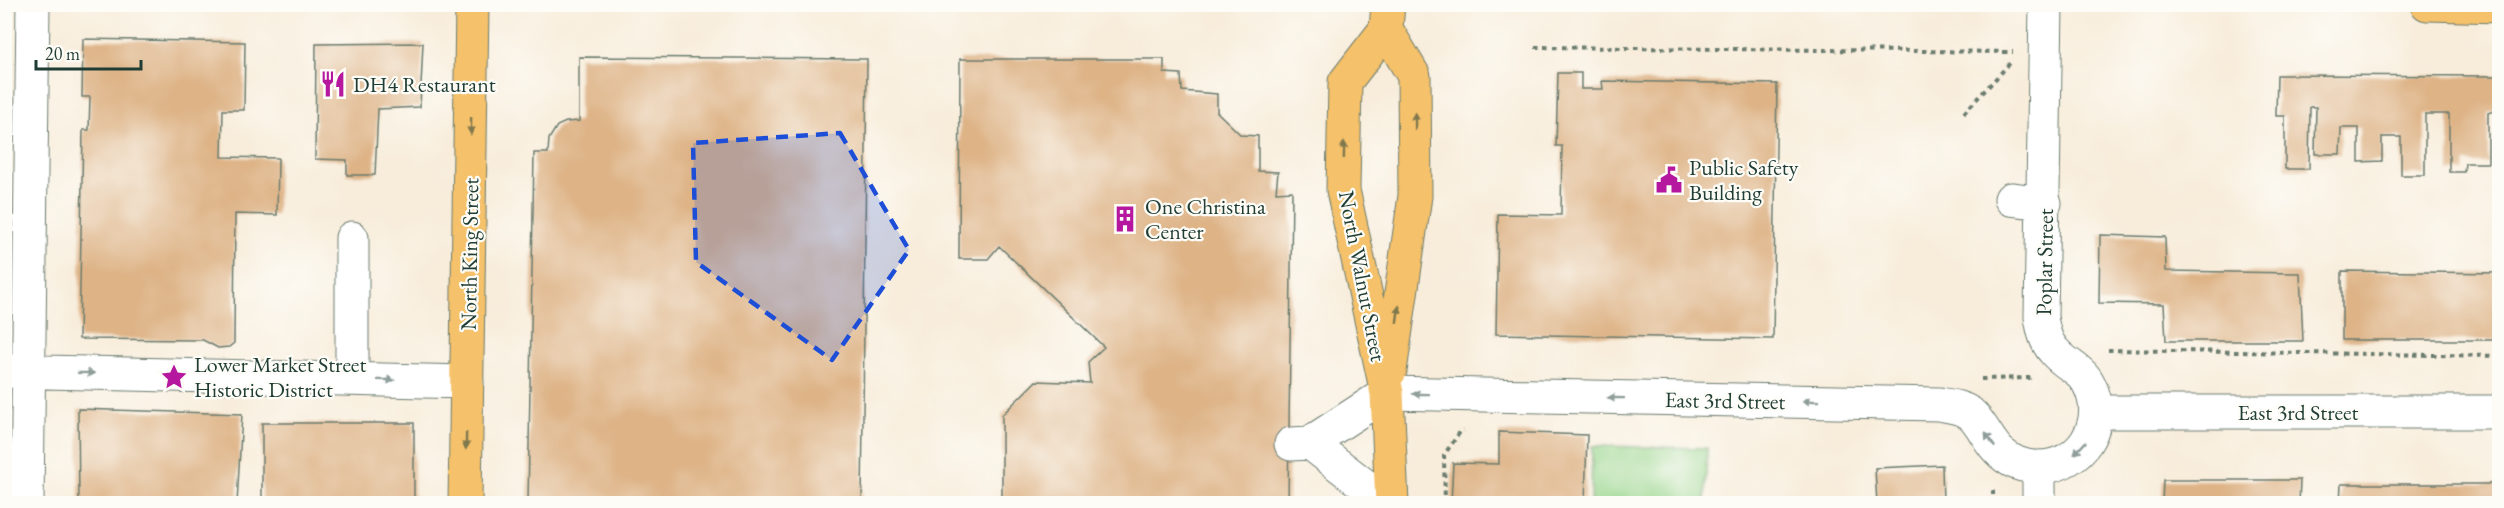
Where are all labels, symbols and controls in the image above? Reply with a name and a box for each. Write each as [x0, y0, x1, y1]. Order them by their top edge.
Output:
scale bar [36, 33, 141, 71]
text: 20 m [45, 42, 80, 65]
restaurant icon: DH4 Restaurant [318, 69, 348, 99]
place label: DH4 Restaurant [353, 70, 496, 99]
one-way arrow [1410, 111, 1420, 130]
one-way arrow [466, 116, 476, 135]
one-way arrow [1339, 141, 1348, 160]
place label: Public Safety Building [1689, 153, 1799, 207]
public building icon: Public Safety Building [1654, 165, 1684, 195]
street label: North King Street [454, 177, 485, 331]
street label: North Walnut Street [1332, 188, 1393, 364]
place label: One Christina Center [1145, 192, 1266, 246]
building icon: One Christina Center [1110, 204, 1140, 234]
street label: Poplar Street [2029, 208, 2060, 316]
one-way arrow [1394, 305, 1403, 324]
place label: Lower Market Street Historic District [194, 350, 366, 404]
place icon: Lower Market Street Historic District [159, 362, 189, 392]
one-way arrow [77, 368, 96, 377]
one-way arrow [377, 375, 396, 385]
street label: East 3rd Street [1664, 385, 1786, 416]
one-way arrow [1411, 389, 1430, 399]
one-way arrow [1606, 393, 1625, 402]
one-way arrow [1801, 397, 1820, 406]
street label: East 3rd Street [2238, 398, 2359, 427]
one-way arrow [461, 431, 471, 450]
one-way arrow [1985, 432, 1996, 448]
one-way arrow [2073, 440, 2087, 455]

